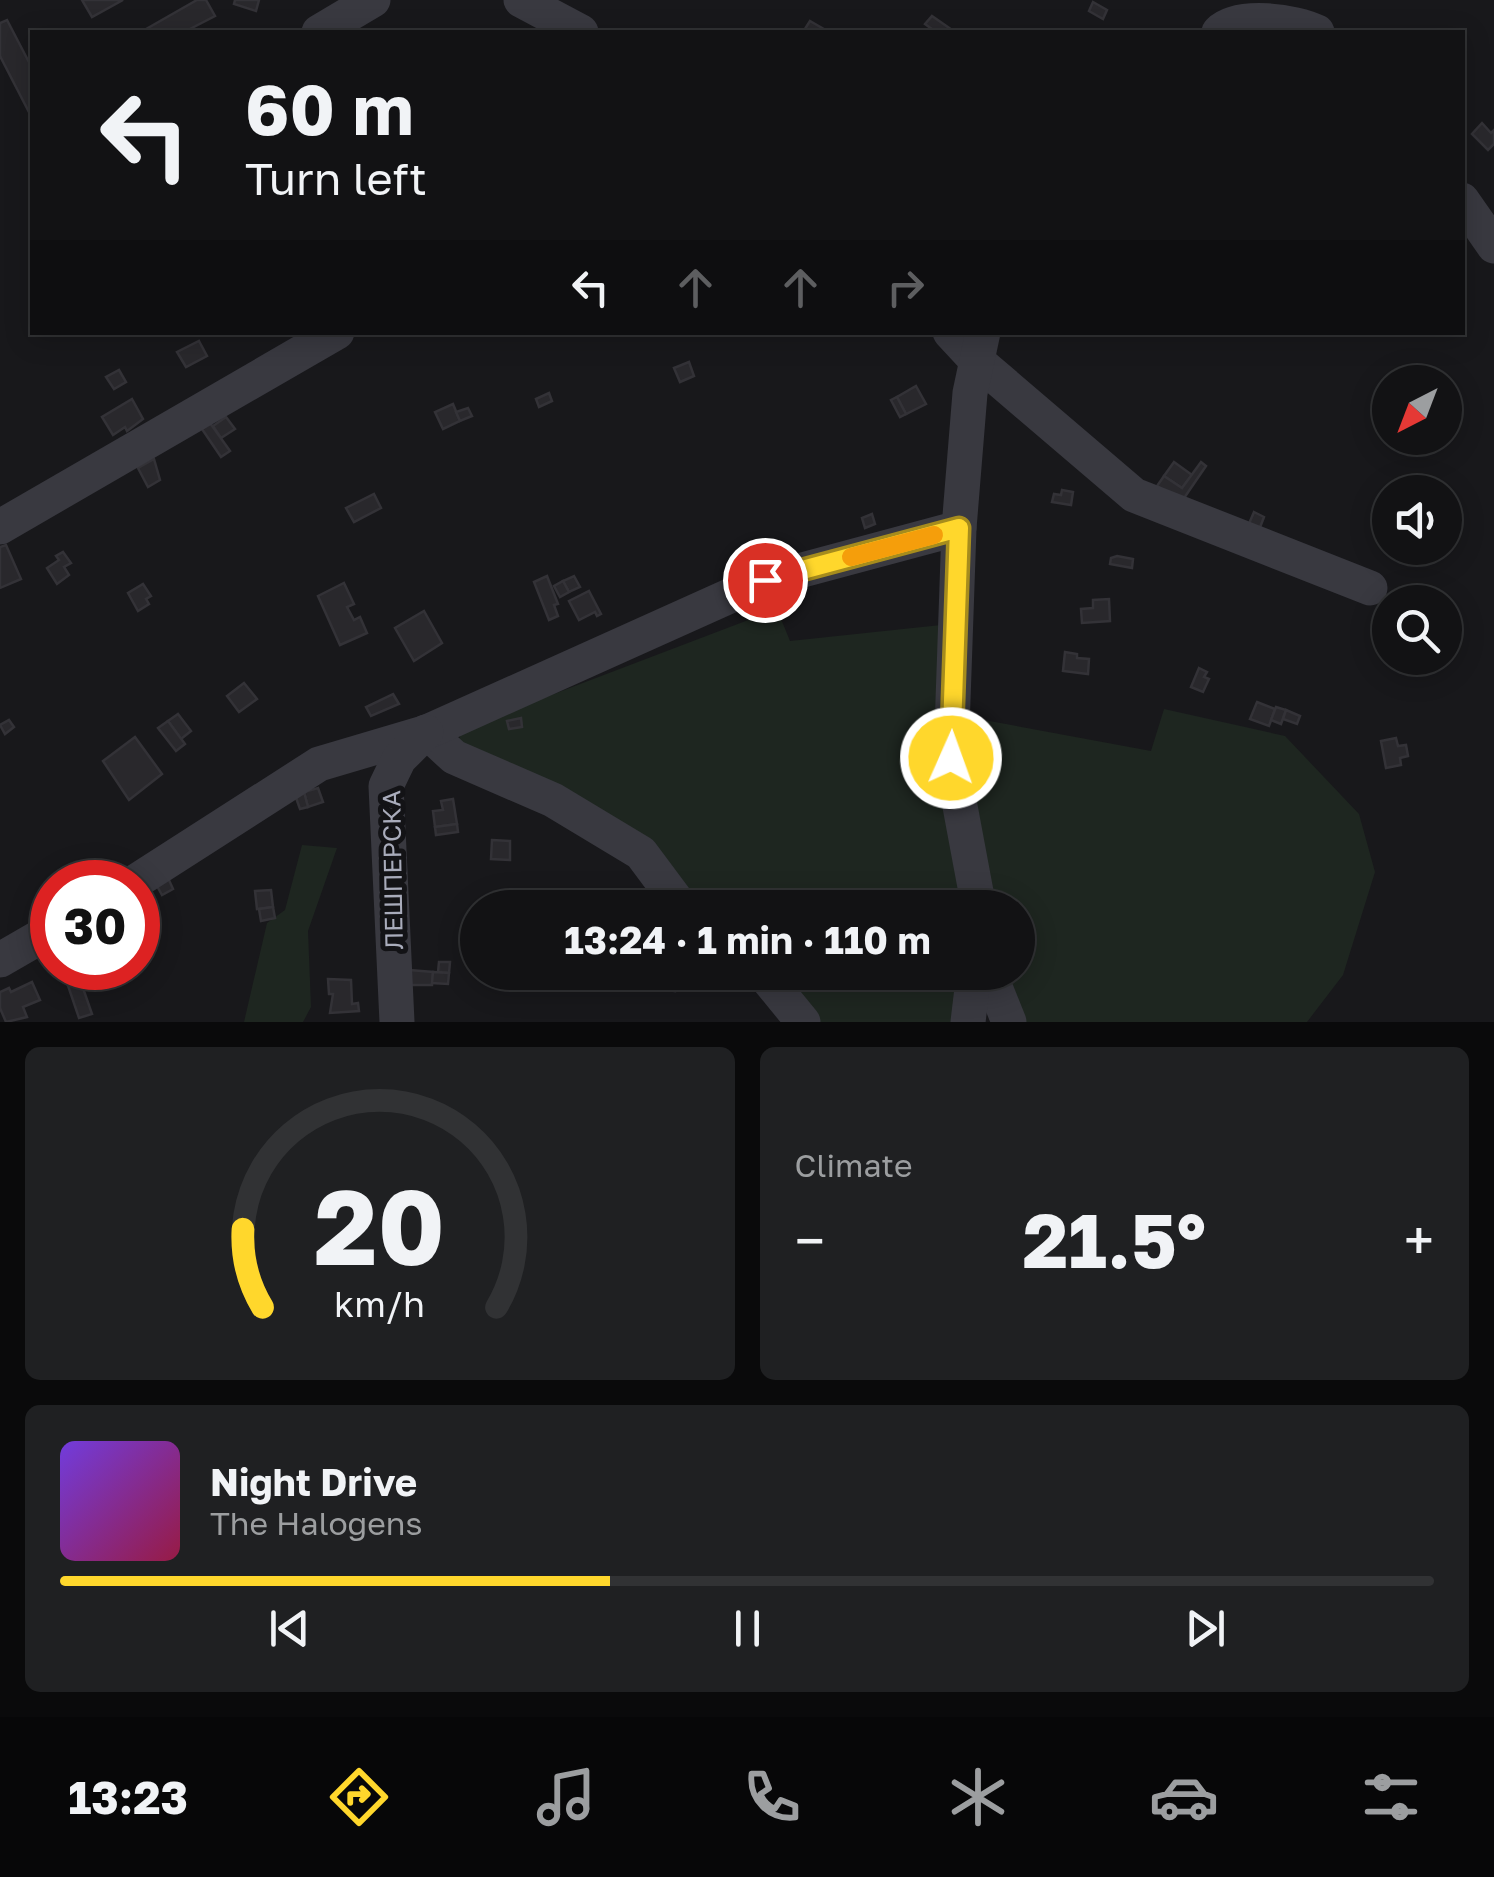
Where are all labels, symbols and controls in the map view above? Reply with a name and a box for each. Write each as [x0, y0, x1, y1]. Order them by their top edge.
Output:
text: 60 m [245, 66, 414, 150]
icon: left [80, 70, 210, 200]
text: Turn left [245, 151, 427, 205]
icon: left [563, 260, 618, 315]
icon: ahead [668, 260, 723, 315]
icon: ahead [773, 260, 828, 315]
icon: right [878, 260, 933, 315]
north arrow [1372, 365, 1462, 455]
map controls [1372, 365, 1462, 675]
button: sound [1372, 475, 1462, 565]
pin [723, 538, 808, 623]
icon: arrive [738, 553, 793, 608]
button: search [1372, 585, 1462, 675]
position arrow [899, 706, 1003, 810]
street label: ЛЕШПЕРСКА [375, 790, 409, 950]
speed limit sign: 30 [30, 860, 160, 990]
text: 13:24 · 1 min · 110 m [564, 917, 931, 962]
text: Climate [795, 1146, 913, 1184]
text: 20 [314, 1163, 445, 1288]
text: 21.5° [1023, 1194, 1206, 1285]
text: − [795, 1207, 825, 1273]
text: + [1404, 1207, 1434, 1273]
text: km/h [334, 1282, 425, 1325]
text: Night Drive [210, 1459, 417, 1504]
text: The Halogens [210, 1504, 422, 1542]
icon: previous [262, 1601, 317, 1656]
icon: pause [720, 1601, 775, 1656]
icon: next [1178, 1601, 1233, 1656]
icon: directions [324, 1762, 394, 1832]
icon: music [531, 1762, 601, 1832]
icon: phone [737, 1762, 807, 1832]
icon: climate [943, 1762, 1013, 1832]
icon: car [1149, 1762, 1219, 1832]
icon: filters [1356, 1762, 1426, 1832]
text: 13:23 [68, 1770, 188, 1824]

